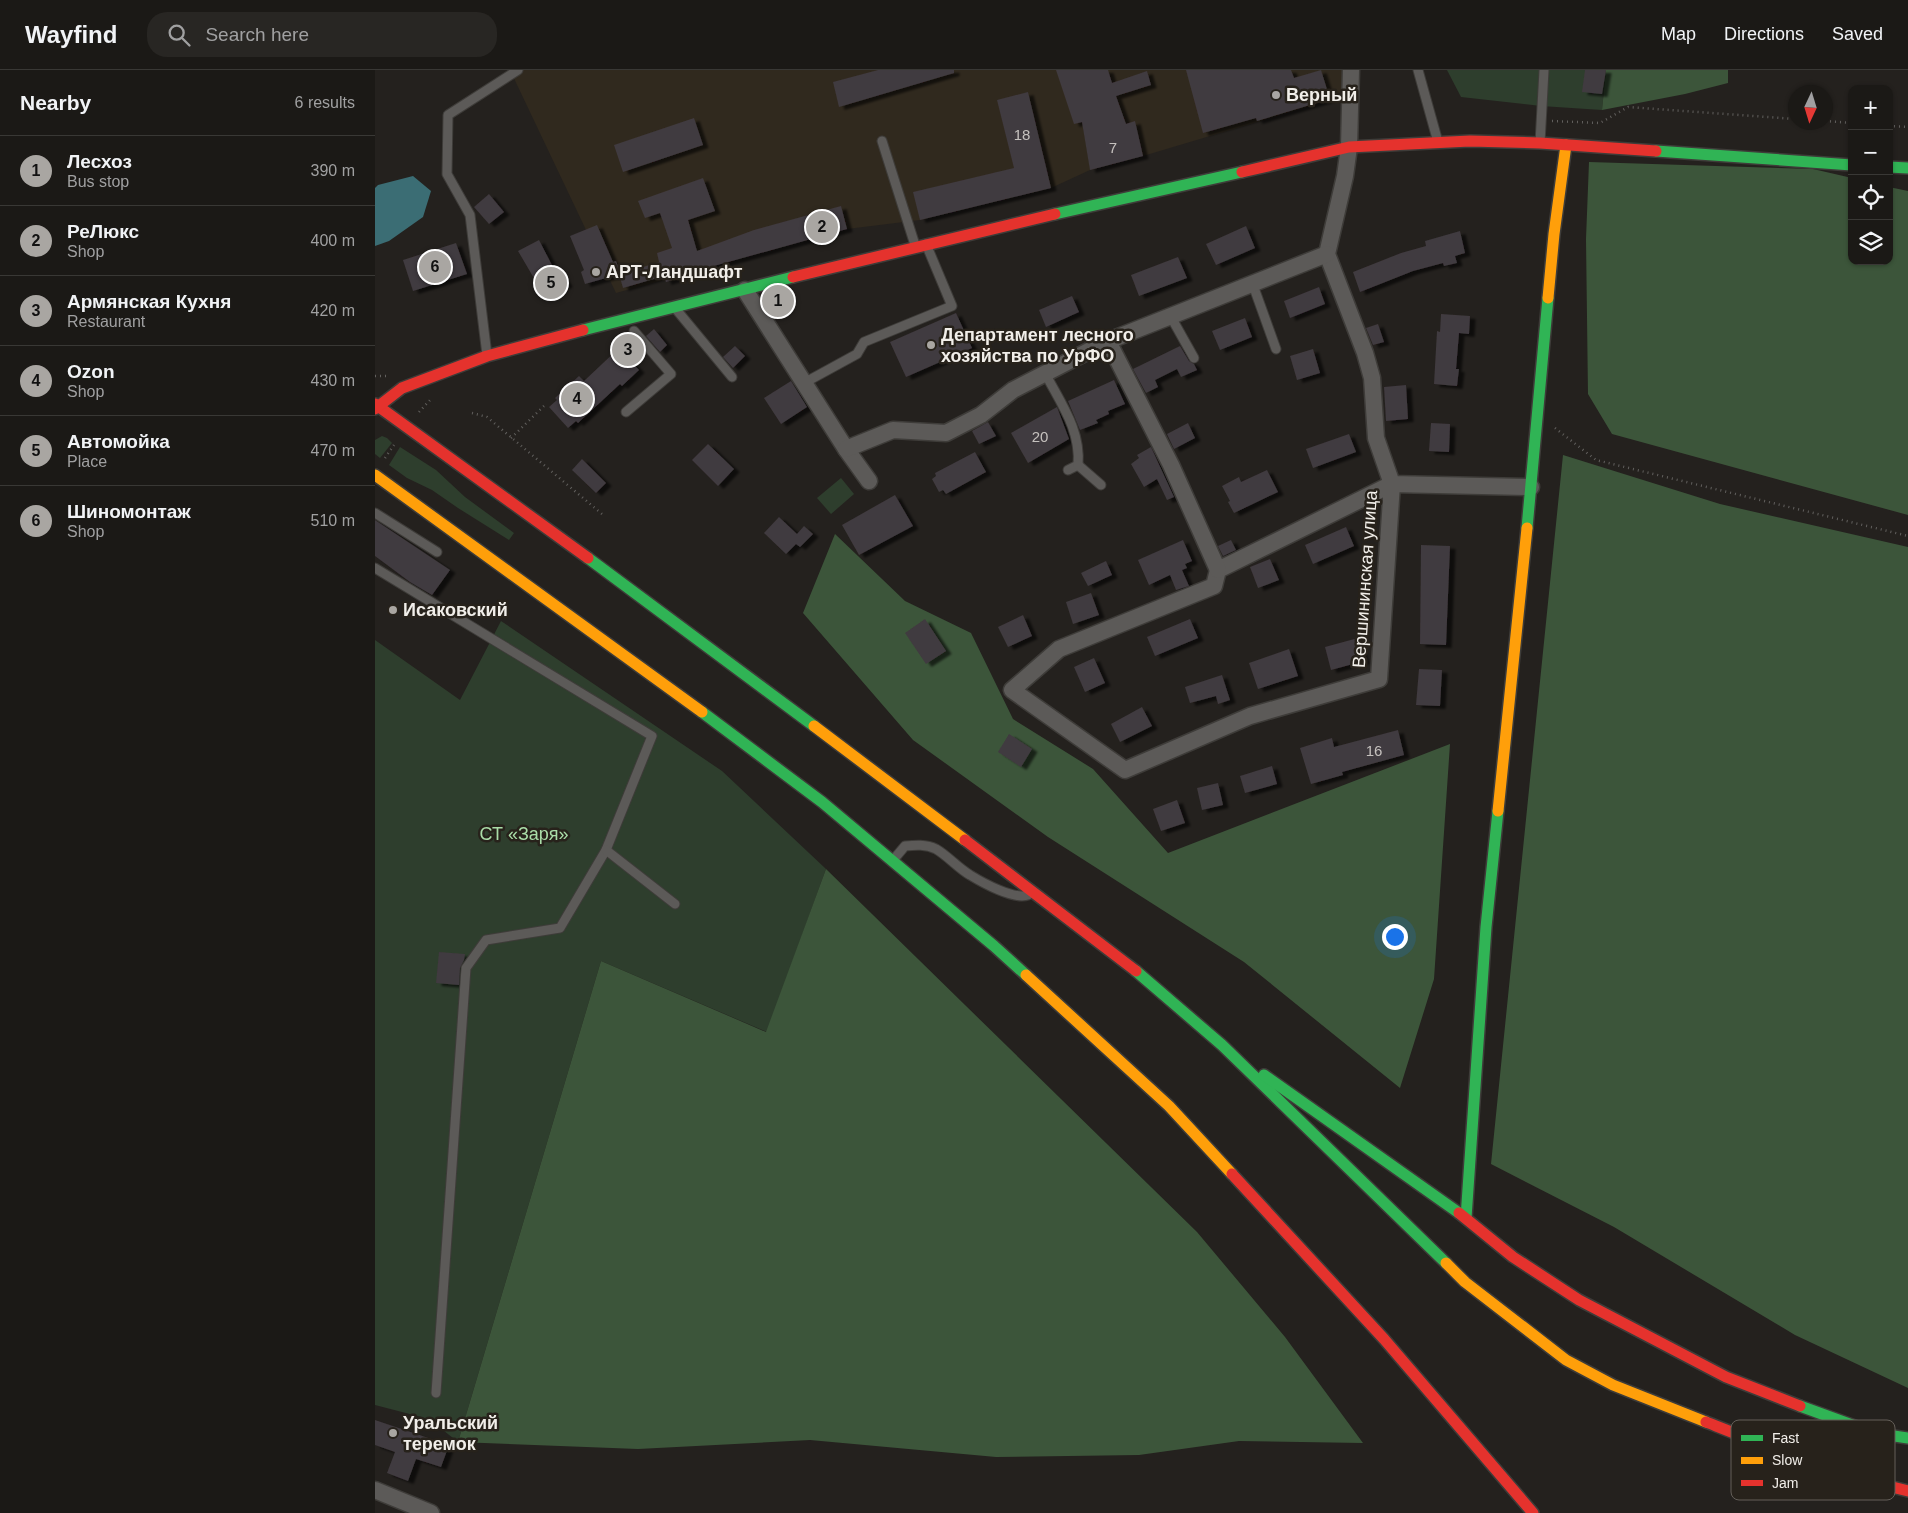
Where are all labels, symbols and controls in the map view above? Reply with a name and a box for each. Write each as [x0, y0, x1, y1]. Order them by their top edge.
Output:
search box [147, 12, 497, 57]
text: Wayfind [25, 21, 117, 48]
icon: search [165, 21, 193, 49]
text: Search here [205, 24, 309, 45]
text: Map [1661, 24, 1696, 44]
text: Directions [1724, 24, 1804, 44]
text: Saved [1832, 24, 1883, 44]
place label: Верный [1286, 85, 1357, 105]
north arrow [1788, 85, 1833, 130]
map controls [1848, 85, 1893, 265]
button: + [1848, 85, 1893, 130]
marker: Верный [1270, 89, 1282, 101]
text: Nearby [20, 91, 91, 114]
text: 6 results [295, 94, 355, 111]
house number: 18 [1014, 126, 1030, 143]
button: − [1848, 130, 1893, 175]
house number: 7 [1109, 139, 1117, 156]
text: Лесхоз [67, 151, 132, 172]
text: 1 [32, 162, 40, 179]
text: 390 m [311, 162, 355, 179]
text: Bus stop [67, 173, 129, 190]
button: locate [1848, 175, 1893, 220]
pin: 2 [806, 208, 838, 246]
button: layers [1848, 220, 1893, 265]
text: РеЛюкс [67, 221, 139, 242]
text: 2 [32, 232, 40, 249]
text: 400 m [311, 232, 355, 249]
text: Shop [67, 243, 104, 260]
pin: 6 [419, 248, 451, 286]
place label: АРТ-Ландшафт [606, 262, 743, 282]
pin: 5 [535, 264, 567, 302]
marker: АРТ-Ландшафт [590, 266, 602, 278]
pin: 1 [762, 282, 794, 320]
text: Армянская Кухня [67, 291, 231, 312]
text: 3 [32, 302, 40, 319]
text: 420 m [311, 302, 355, 319]
text: Restaurant [67, 313, 145, 330]
place label: Департамент лесного хозяйства по УрФО [941, 325, 1134, 366]
pin: 3 [612, 331, 644, 369]
marker: Департамент лесного хозяйства по УрФО [925, 339, 937, 351]
text: Ozon [67, 361, 115, 382]
text: 4 [32, 372, 40, 389]
text: 430 m [311, 372, 355, 389]
pin: 4 [561, 380, 593, 418]
text: Shop [67, 383, 104, 400]
house number: 20 [1032, 428, 1048, 445]
text: Автомойка [67, 431, 170, 452]
text: 5 [32, 442, 40, 459]
text: 470 m [311, 442, 355, 459]
text: Place [67, 453, 107, 470]
street label: Вершининская улица [1349, 489, 1381, 668]
text: Шиномонтаж [67, 501, 191, 522]
text: 6 [32, 512, 40, 529]
text: 510 m [311, 512, 355, 529]
text: Shop [67, 523, 104, 540]
place label: Исаковский [403, 600, 508, 620]
marker: Исаковский [387, 604, 399, 616]
house number: 16 [1366, 742, 1382, 759]
park label: СТ «Заря» [480, 824, 568, 844]
your location [1382, 924, 1408, 950]
place label: Уральский теремок [403, 1413, 498, 1454]
legend [1731, 1420, 1895, 1500]
marker: Уральский теремок [387, 1427, 399, 1439]
text: Fast [1772, 1430, 1799, 1446]
text: Slow [1772, 1452, 1803, 1468]
text: Jam [1772, 1475, 1798, 1491]

